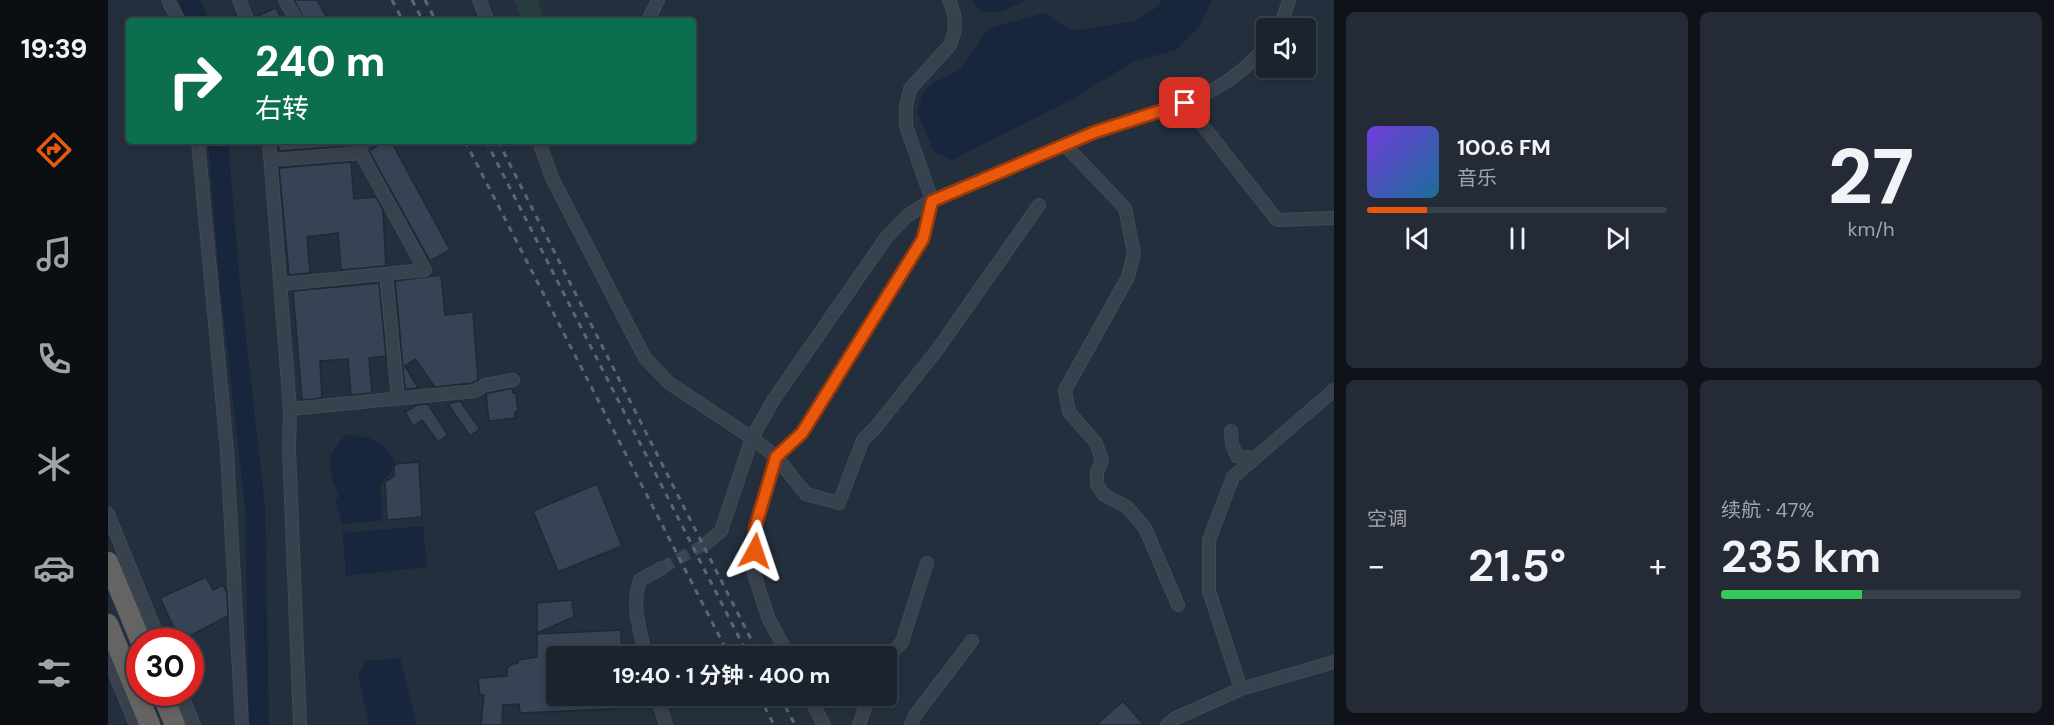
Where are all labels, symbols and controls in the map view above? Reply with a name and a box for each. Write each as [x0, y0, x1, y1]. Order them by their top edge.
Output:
map controls [1256, 18, 1316, 78]
button: sound [1256, 18, 1316, 78]
text: 19:39 [21, 31, 87, 66]
text: 240 m [255, 34, 385, 89]
icon: right [156, 42, 234, 120]
pin [1159, 77, 1210, 128]
icon: arrive [1168, 86, 1201, 119]
text: 右转 [255, 91, 309, 126]
text: 27 [1828, 126, 1914, 227]
icon: directions [33, 129, 75, 171]
text: 100.6 FM [1457, 133, 1551, 162]
text: 音乐 [1457, 165, 1497, 191]
text: km/h [1847, 216, 1895, 242]
icon: previous [1401, 222, 1434, 255]
icon: pause [1501, 222, 1534, 255]
icon: next [1601, 222, 1634, 255]
icon: music [33, 233, 75, 275]
icon: phone [33, 338, 75, 380]
icon: climate [33, 443, 75, 485]
text: 续航 · 47% [1721, 497, 1814, 523]
text: 空调 [1367, 506, 1407, 532]
position arrow [723, 519, 787, 583]
text: 235 km [1721, 527, 1881, 586]
text: 21.5° [1468, 536, 1566, 595]
text: − [1367, 544, 1385, 587]
text: + [1649, 544, 1667, 587]
icon: car [33, 547, 75, 589]
speed limit sign: 30 [126, 628, 204, 706]
icon: filters [33, 652, 75, 694]
text: 19:40 · 1 分钟 · 400 m [613, 661, 830, 690]

